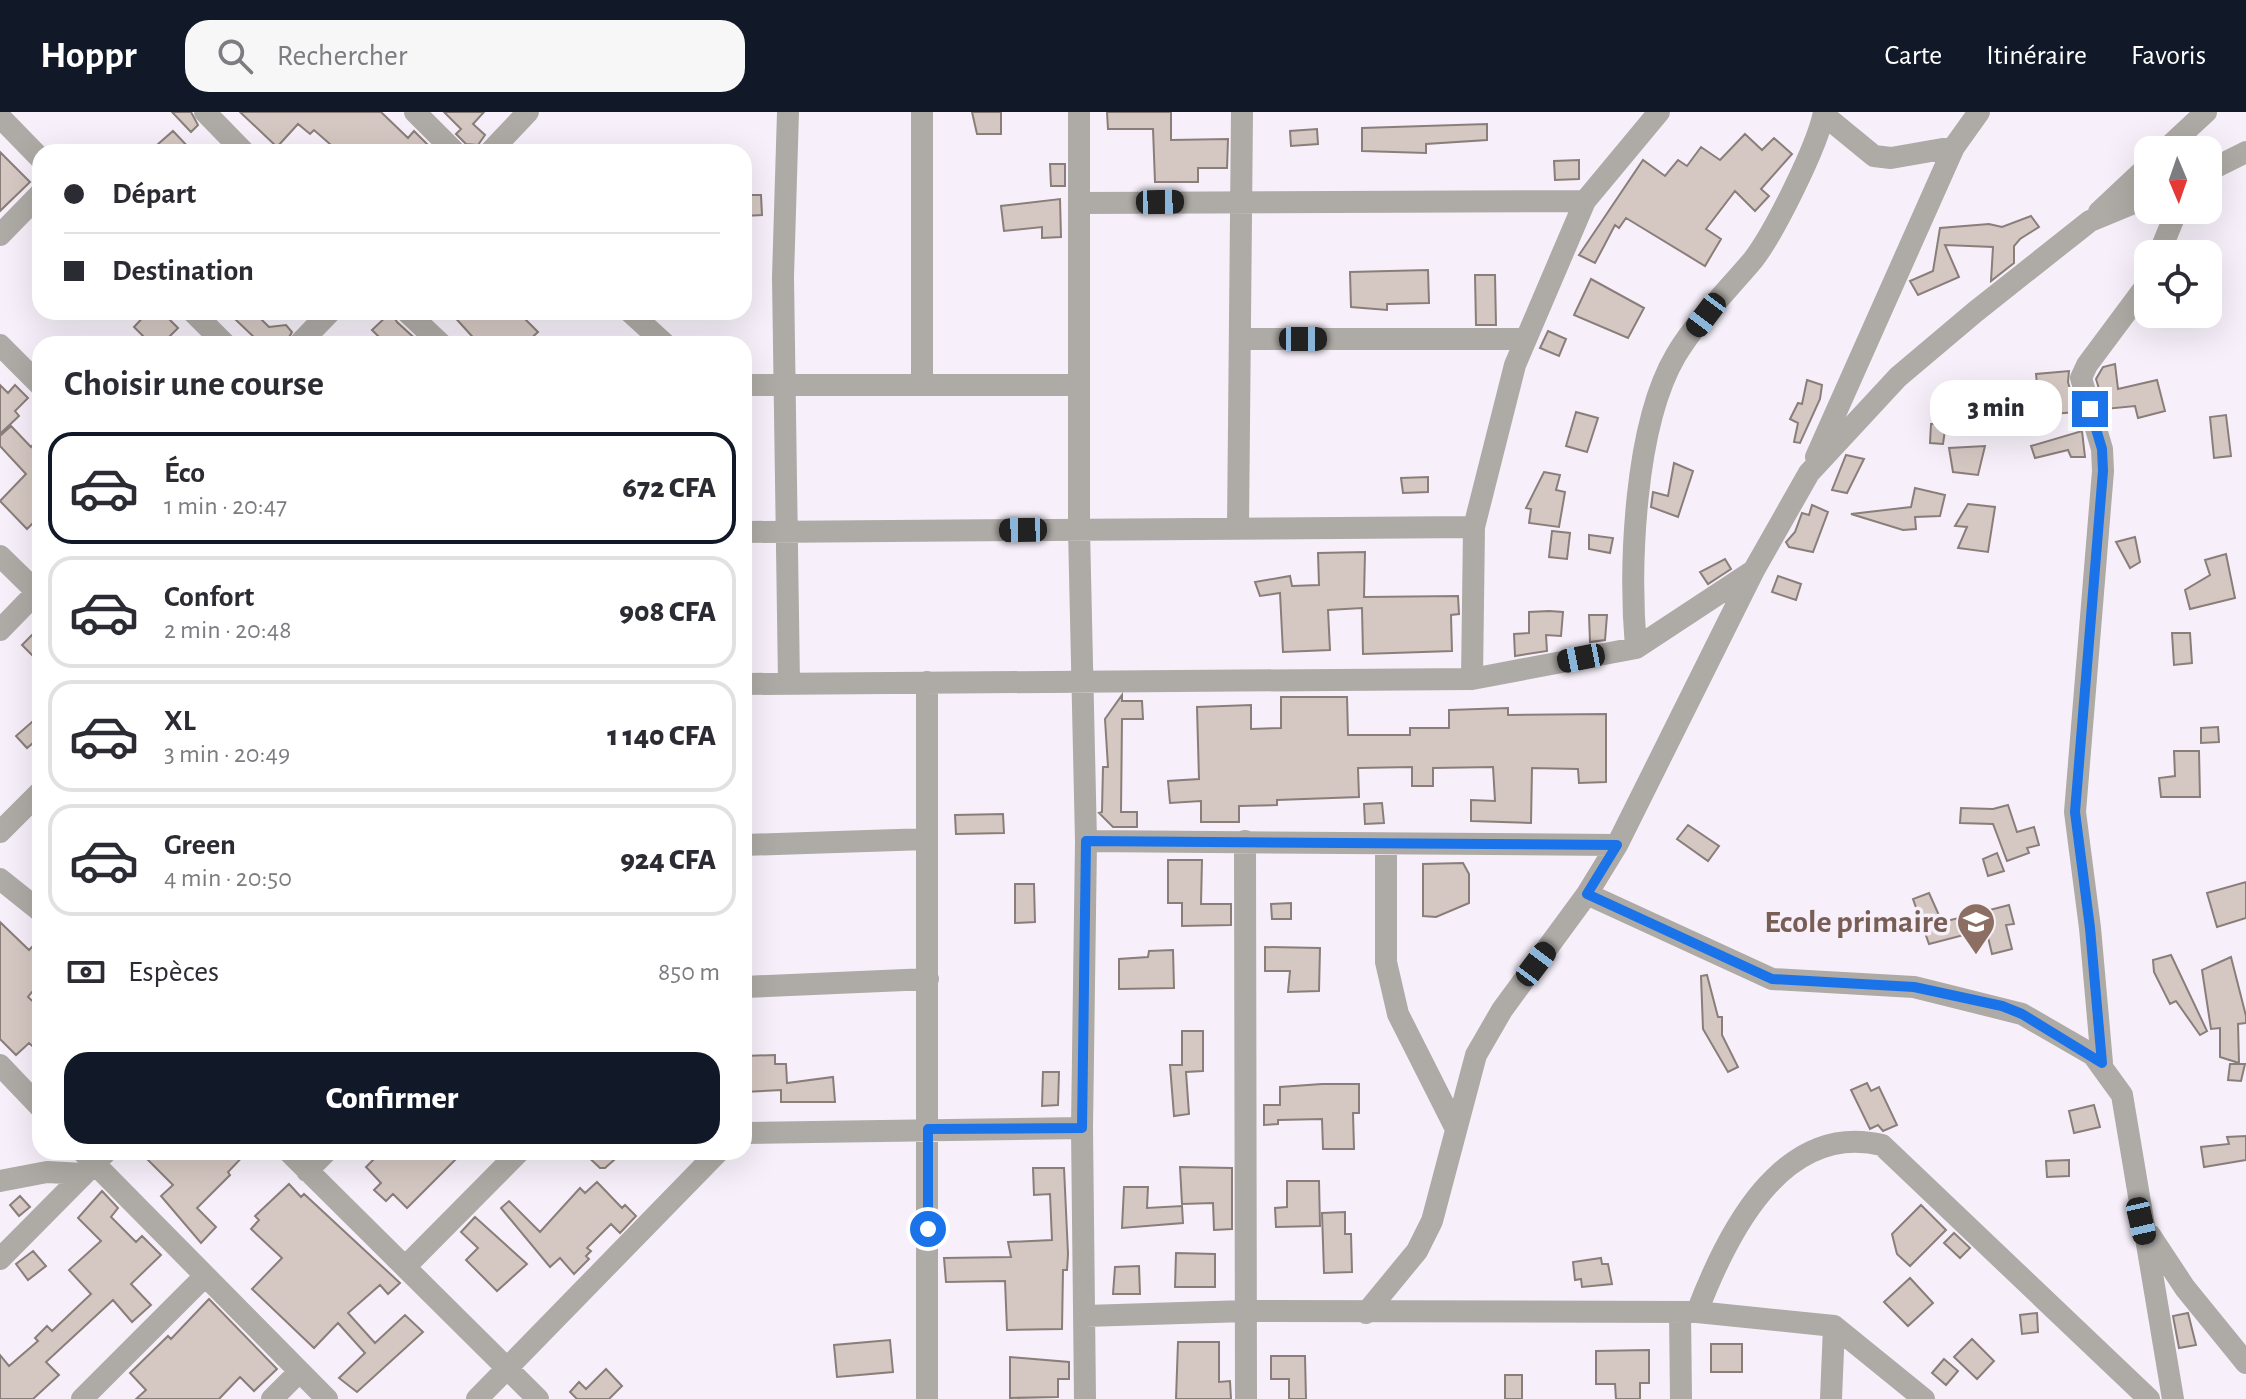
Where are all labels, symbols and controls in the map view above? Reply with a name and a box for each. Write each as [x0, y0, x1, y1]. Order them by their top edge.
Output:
search box [185, 20, 745, 92]
icon: search [213, 34, 257, 78]
text: Hoppr [40, 37, 137, 75]
text: Rechercher [277, 41, 408, 71]
text: Carte [1885, 42, 1942, 70]
text: Itinéraire [1986, 42, 2087, 70]
text: Favoris [2131, 42, 2206, 70]
north arrow [2134, 136, 2222, 224]
map controls [2134, 136, 2222, 328]
text: Départ [112, 179, 196, 209]
car [1136, 190, 1184, 214]
button: locate [2134, 240, 2222, 328]
text: Destination [112, 256, 254, 286]
car [1682, 289, 1730, 341]
car [1279, 327, 1327, 351]
text: Choisir une course [64, 366, 324, 402]
callout: 3 min [1930, 381, 2062, 437]
route end [2072, 391, 2108, 427]
text: 3 min [1967, 395, 2025, 421]
icon: car [68, 452, 140, 524]
text: Éco [164, 458, 205, 488]
text: 672 CFA [622, 473, 716, 503]
text: 1 min · 20:47 [164, 493, 287, 519]
car [999, 518, 1047, 542]
icon: car [68, 576, 140, 648]
text: Confort [164, 582, 254, 612]
text: 908 CFA [619, 597, 716, 627]
text: 2 min · 20:48 [164, 617, 292, 643]
car [1555, 642, 1607, 674]
icon: car [68, 700, 140, 772]
text: XL [164, 706, 196, 736]
text: 1 140 CFA [607, 721, 716, 751]
text: 3 min · 20:49 [164, 741, 290, 767]
icon: car [68, 824, 140, 896]
text: Green [164, 830, 236, 860]
text: 924 CFA [620, 845, 716, 875]
text: 4 min · 20:50 [164, 865, 292, 891]
school or university icon: Ecole primaire [1955, 901, 1997, 956]
place label: Ecole primaire [1764, 906, 1948, 938]
car [1512, 938, 1560, 990]
icon: cash [64, 950, 108, 994]
text: Espèces [128, 957, 219, 987]
text: 850 m [658, 959, 720, 985]
button: Confirmer [64, 1052, 720, 1144]
car [2124, 1195, 2158, 1247]
route start [910, 1211, 946, 1247]

